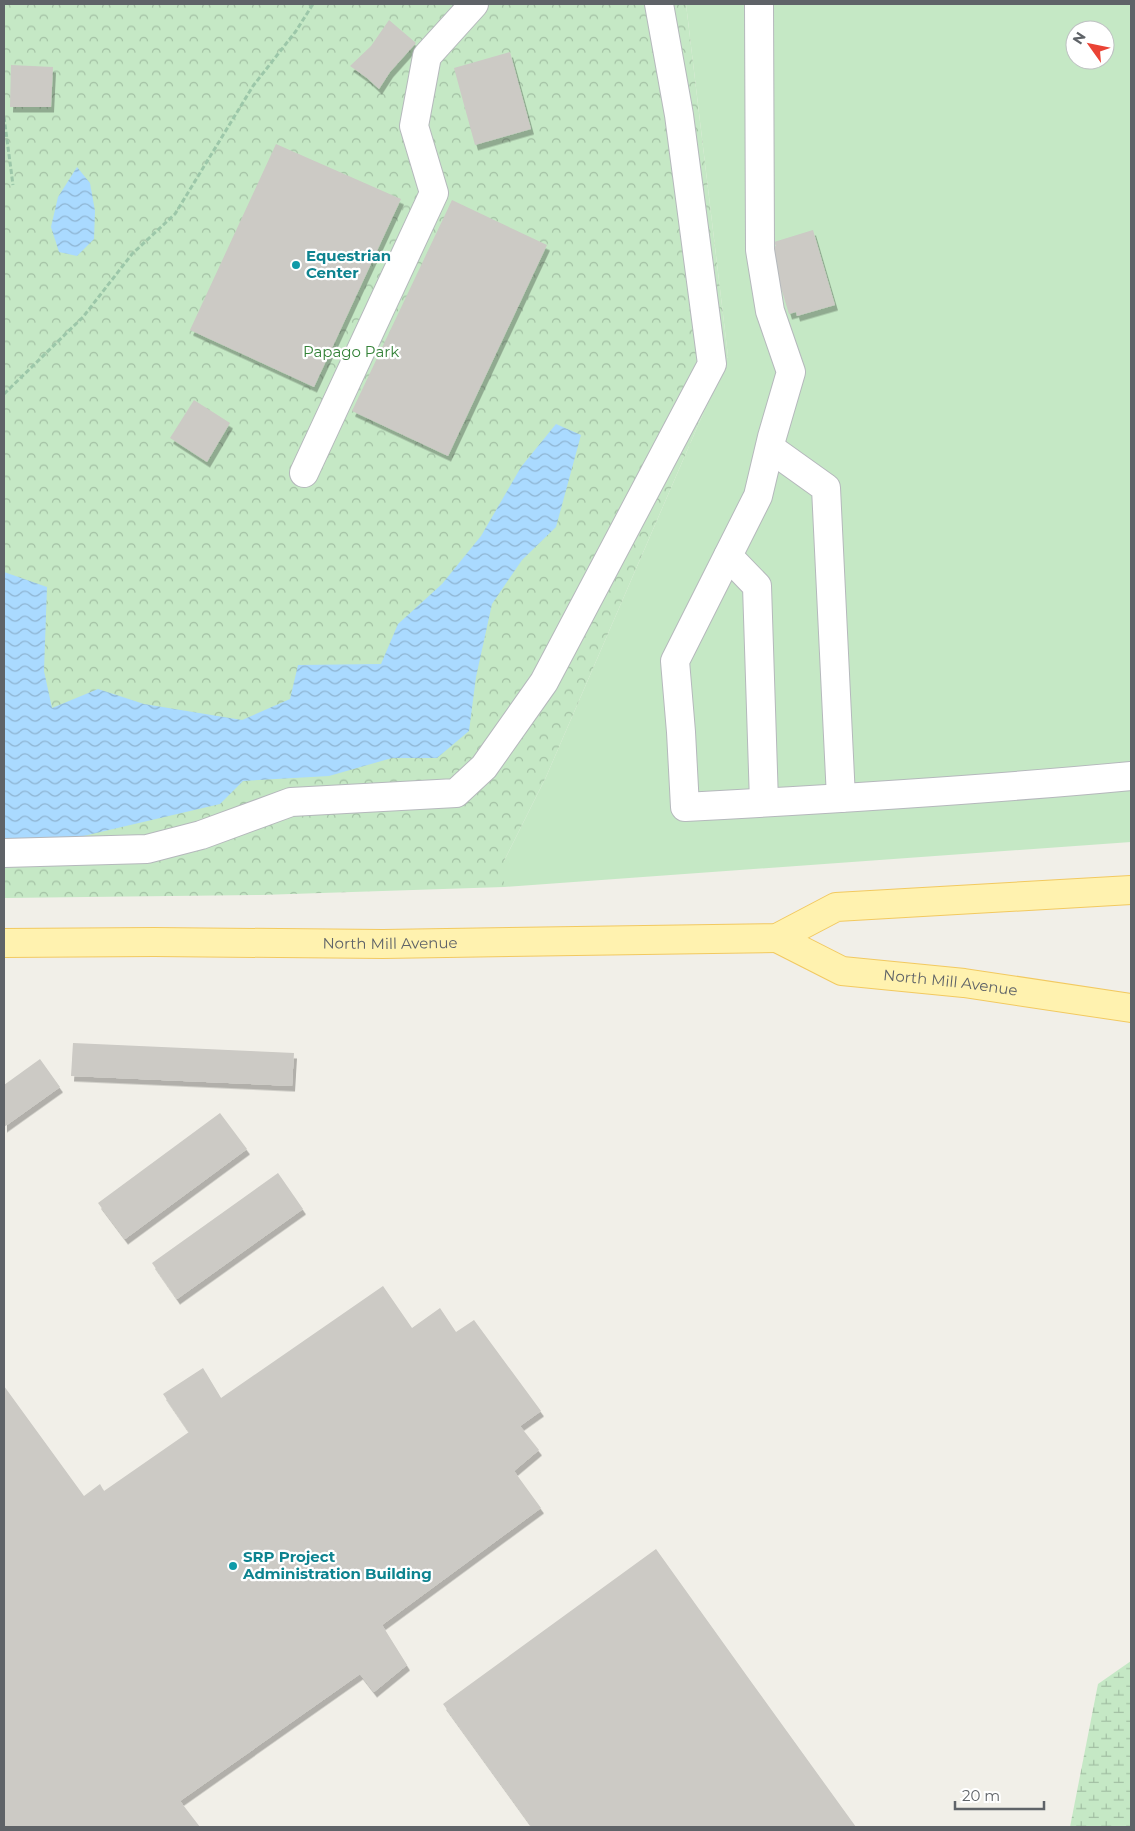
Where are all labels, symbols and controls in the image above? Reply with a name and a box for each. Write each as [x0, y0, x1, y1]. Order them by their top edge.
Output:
north arrow [1065, 20, 1115, 70]
text: N [1068, 28, 1090, 48]
place label: Equestrian Center [306, 246, 391, 282]
marker: Equestrian Center [290, 259, 302, 271]
park label: Papago Park [303, 342, 399, 361]
street label: North Mill Avenue [322, 933, 458, 953]
street label: North Mill Avenue [882, 965, 1019, 1000]
place label: SRP Project Administration Building [242, 1547, 432, 1583]
marker: SRP Project Administration Building [227, 1560, 239, 1572]
scale bar [955, 1778, 1044, 1810]
text: 20 m [962, 1786, 1000, 1805]

